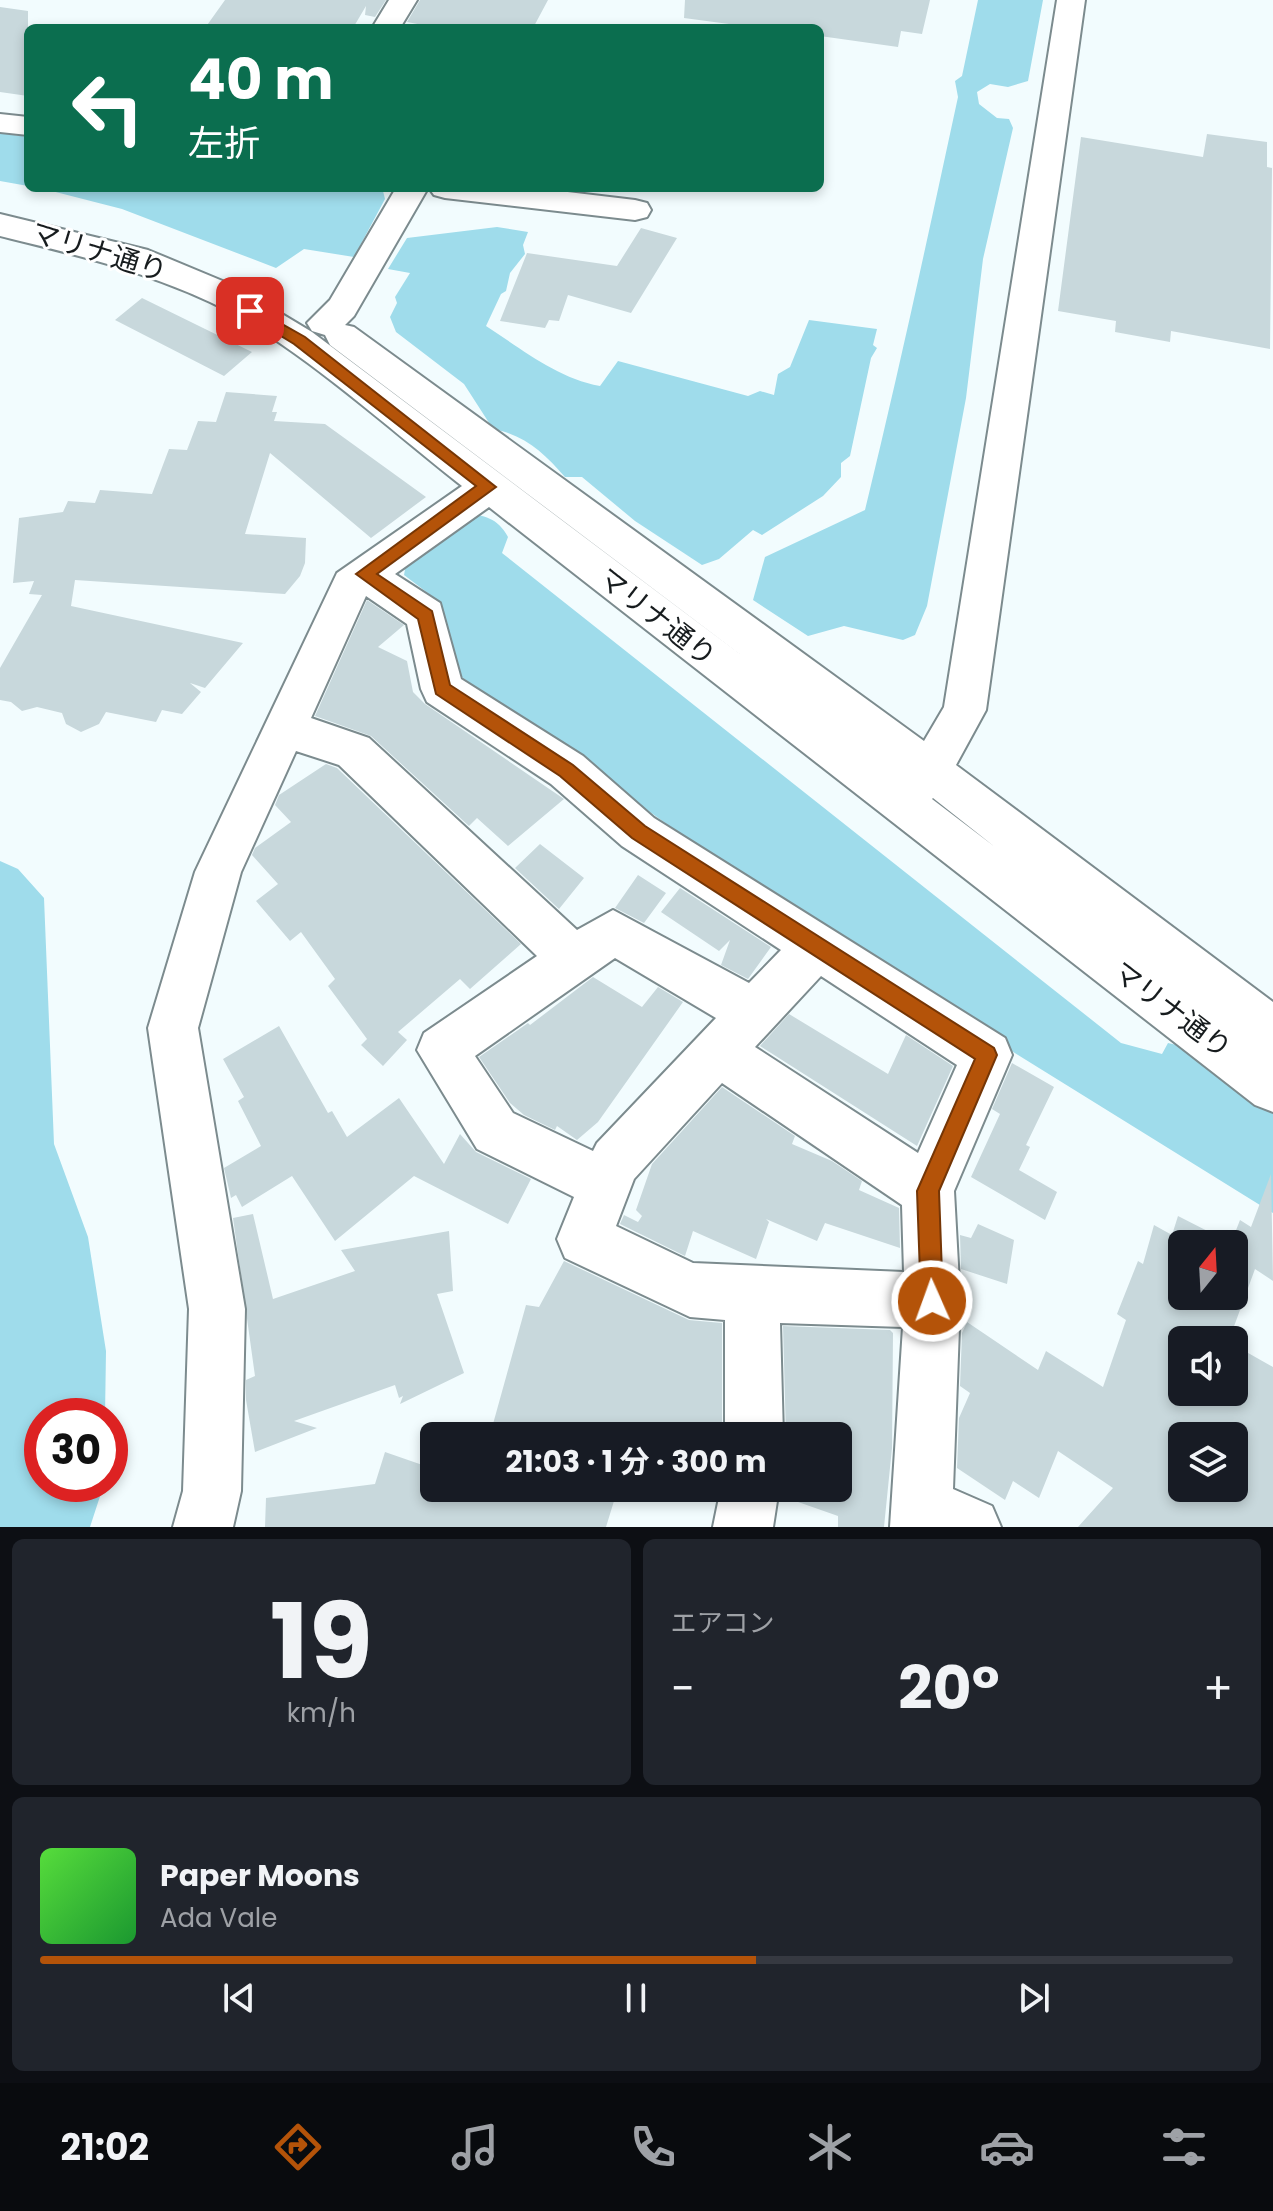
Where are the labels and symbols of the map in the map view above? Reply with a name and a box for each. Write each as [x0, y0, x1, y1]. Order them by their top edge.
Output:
street label: マリナ通り [26, 213, 172, 291]
pin [216, 277, 284, 345]
street label: マリナ通り [590, 559, 724, 675]
street label: マリナ通り [1104, 952, 1240, 1068]
north arrow [1168, 1230, 1248, 1310]
position arrow [890, 1259, 974, 1343]
speed limit sign: 30 [24, 1398, 128, 1502]

